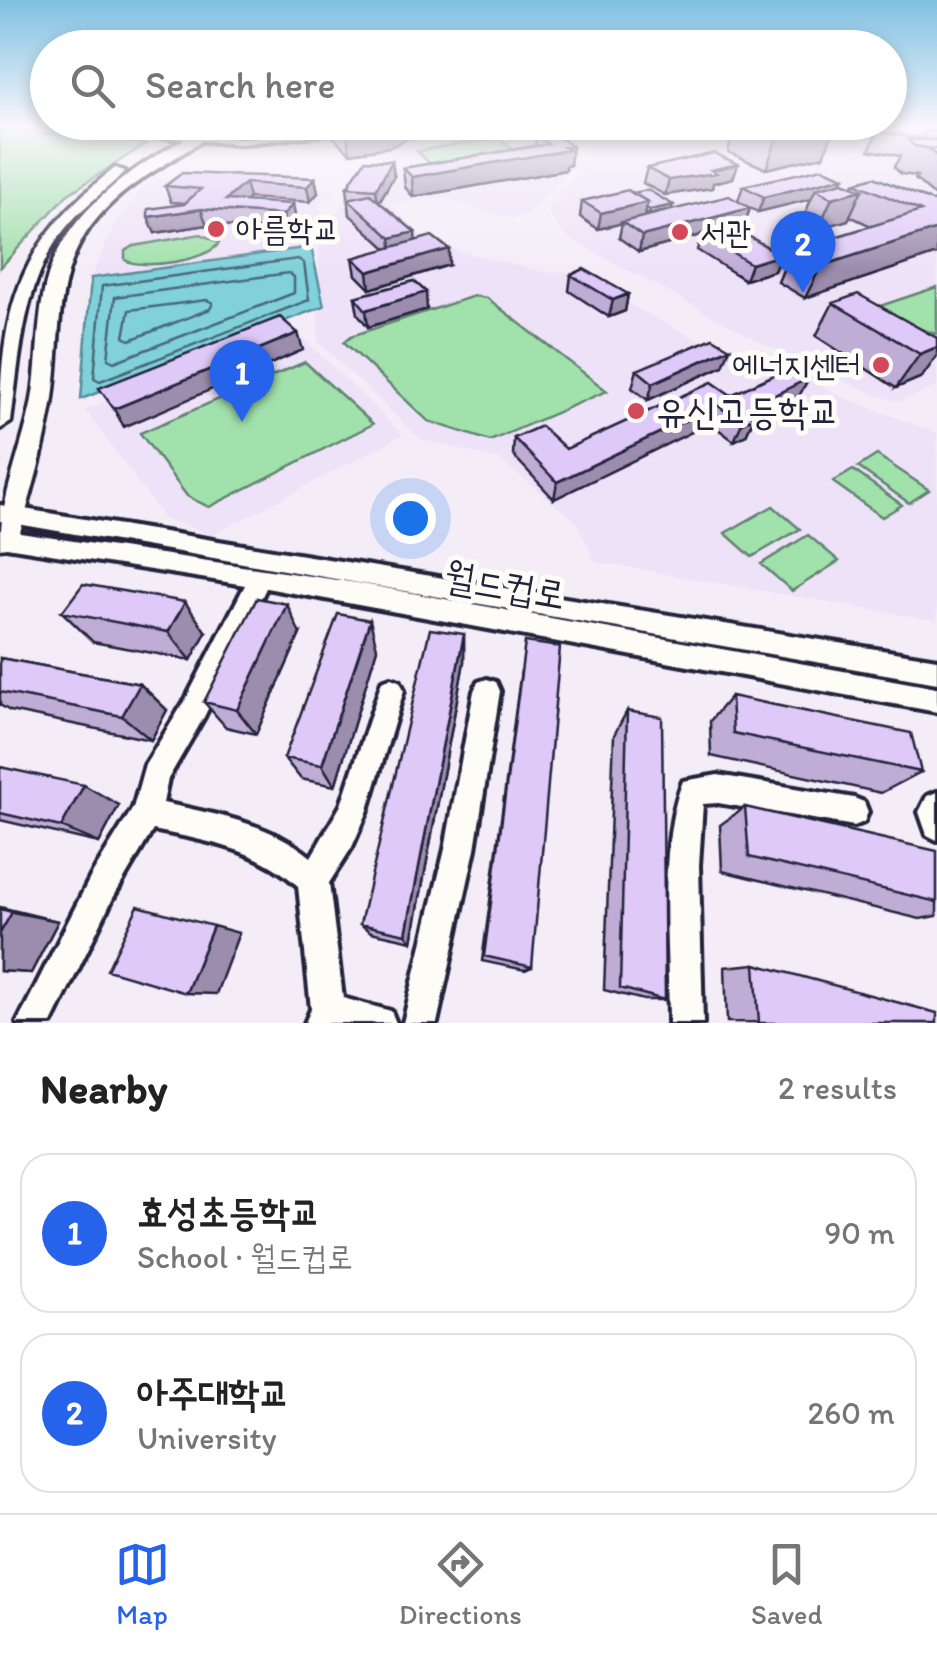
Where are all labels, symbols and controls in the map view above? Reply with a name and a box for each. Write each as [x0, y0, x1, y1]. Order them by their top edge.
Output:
search box [30, 30, 907, 140]
icon: search [65, 58, 120, 113]
text: Search here [145, 62, 336, 108]
place label: 아름학교 [236, 210, 339, 248]
pin: 2 [770, 210, 836, 293]
place label: 서관 [700, 213, 752, 251]
marker: 아름학교 [205, 218, 227, 240]
marker: 서관 [669, 221, 691, 243]
pin: 1 [210, 340, 274, 422]
place label: 에너지센터 [732, 346, 861, 384]
marker: 에너지센터 [870, 354, 892, 376]
place label: 유신고등학교 [656, 388, 839, 434]
marker: 유신고등학교 [625, 400, 647, 422]
your location [385, 493, 436, 544]
street label: 월드컵로 [441, 552, 569, 618]
text: Nearby [40, 1063, 167, 1114]
text: 2 results [778, 1069, 897, 1107]
text: 효성초등학교 [137, 1189, 320, 1235]
text: 1 [67, 1214, 82, 1252]
text: 90 m [824, 1214, 895, 1252]
text: School · 월드컵로 [137, 1238, 353, 1276]
text: 아주대학교 [137, 1370, 290, 1416]
text: 2 [66, 1394, 83, 1432]
text: 260 m [807, 1394, 895, 1432]
text: University [137, 1419, 277, 1457]
tab: Map [115, 1537, 170, 1631]
tab: Directions [399, 1537, 522, 1631]
tab: Saved [751, 1537, 822, 1631]

